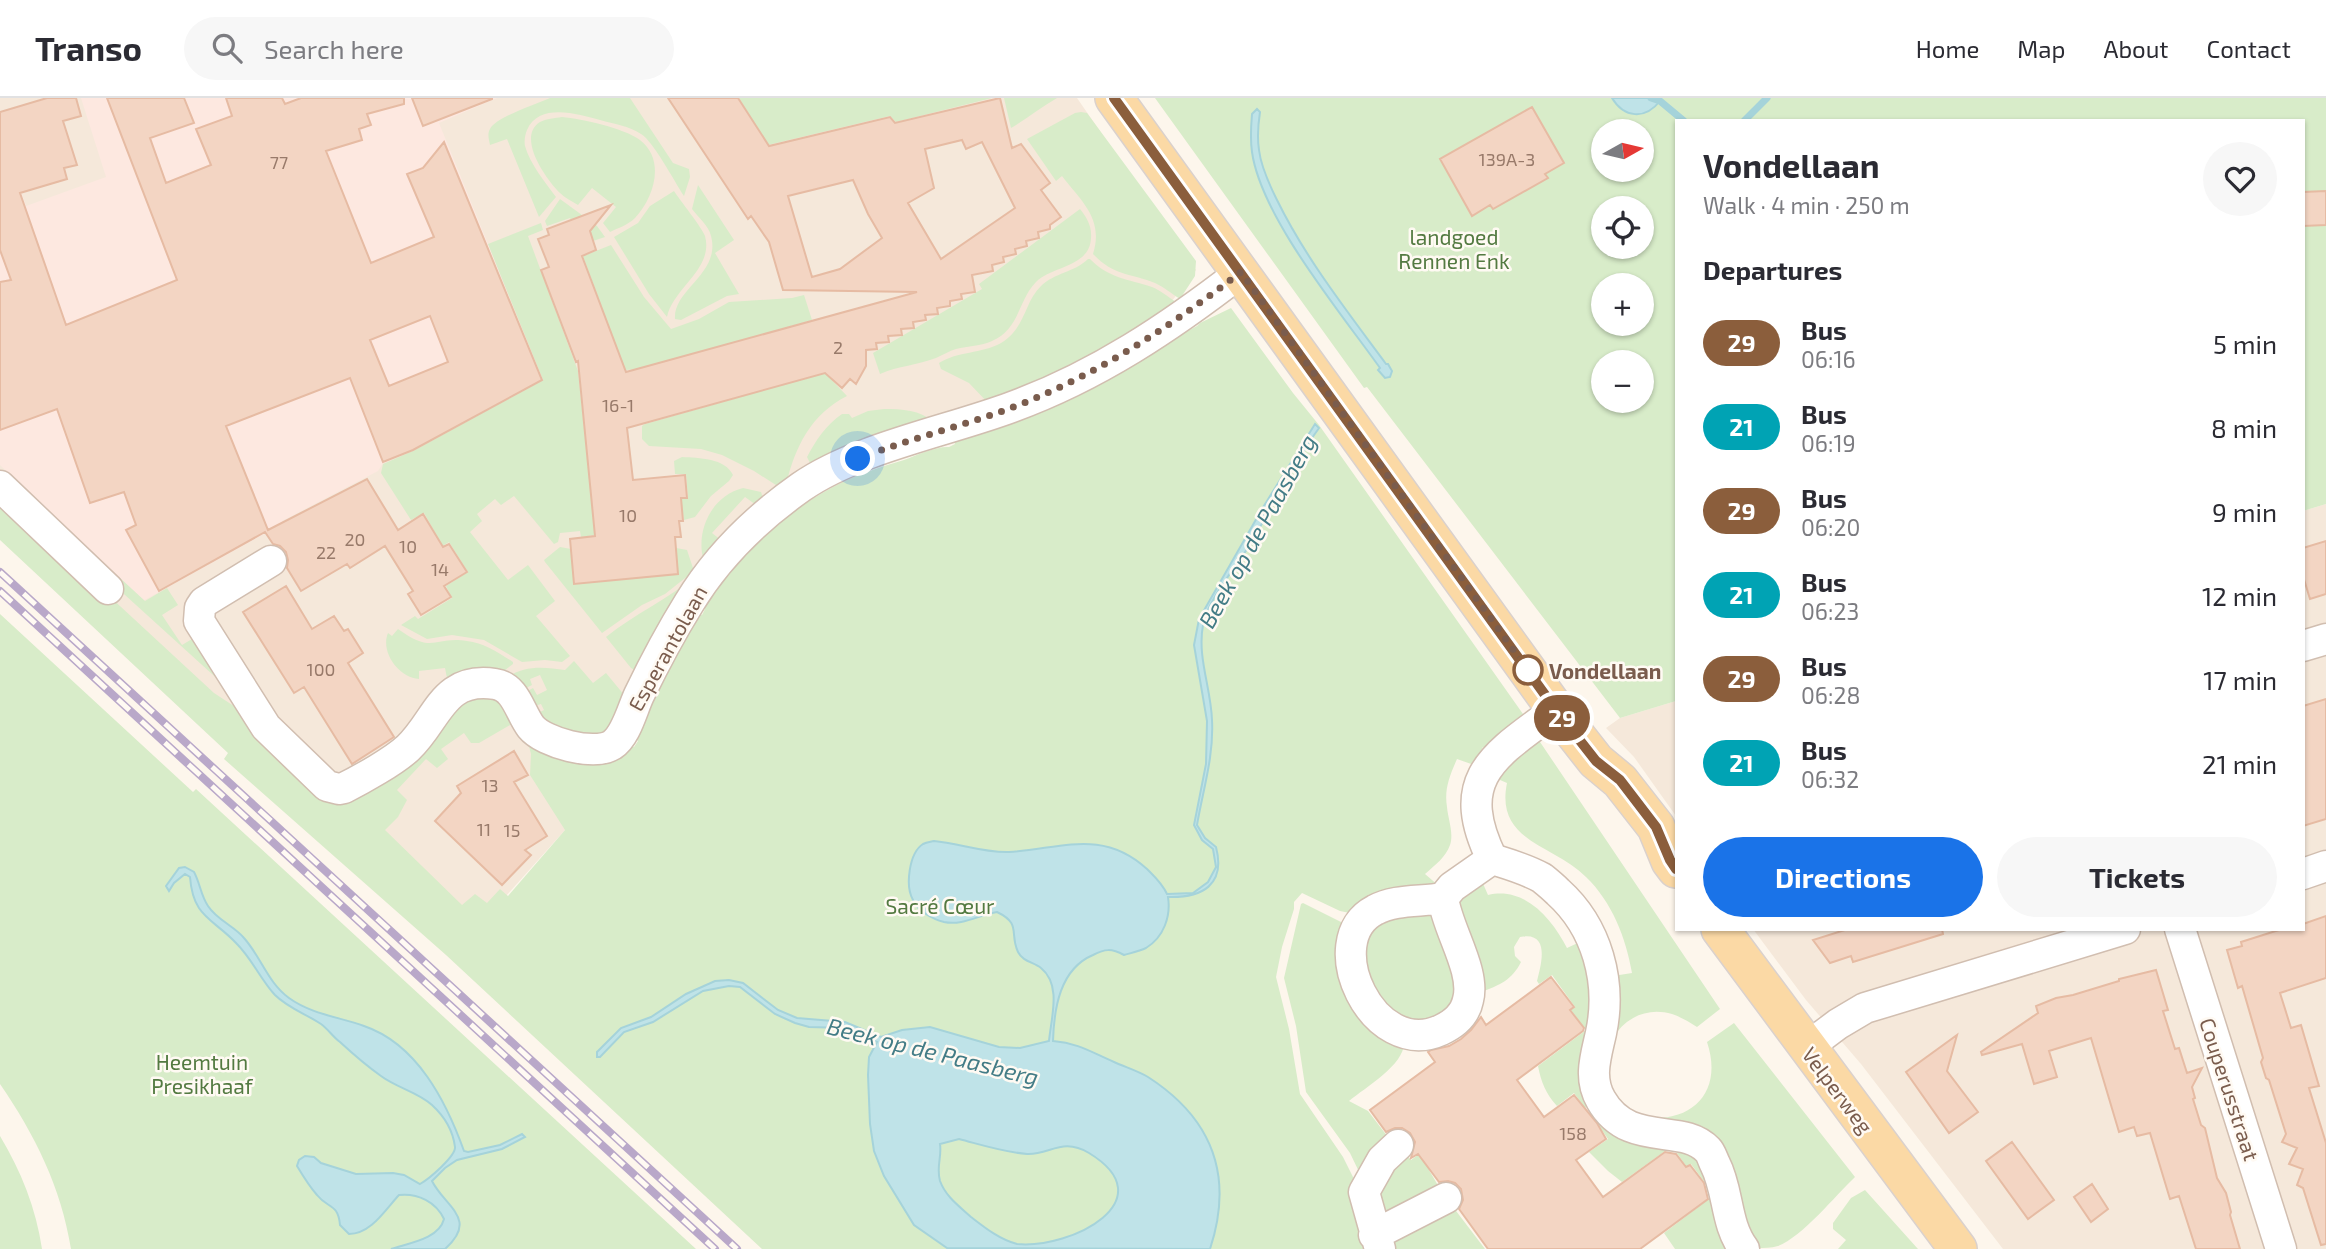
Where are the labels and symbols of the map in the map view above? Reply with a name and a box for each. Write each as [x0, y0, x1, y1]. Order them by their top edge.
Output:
north arrow [1591, 119, 1654, 182]
house number: 139A-3 [1479, 148, 1535, 170]
house number: 77 [270, 151, 288, 173]
park label: landgoed Rennen Enk [1398, 224, 1510, 273]
house number: 2 [833, 336, 843, 358]
house number: 16-1 [602, 394, 634, 416]
water label: Beek op de Paasberg [1192, 429, 1322, 633]
your location [840, 441, 875, 476]
house number: 10 [619, 504, 637, 526]
house number: 20 [345, 528, 365, 550]
house number: 10 [399, 535, 417, 557]
house number: 22 [316, 541, 336, 563]
house number: 14 [431, 558, 449, 580]
street label: Esperantolaan [622, 581, 712, 715]
marker: Vondellaan [1513, 655, 1543, 685]
house number: 100 [307, 658, 335, 680]
place label: Vondellaan [1549, 658, 1661, 683]
line badge: 29 [1530, 695, 1594, 741]
house number: 13 [481, 774, 499, 796]
house number: 11 [477, 818, 491, 840]
house number: 15 [504, 819, 520, 841]
park label: Sacré Cœur [885, 893, 995, 918]
water label: Beek op de Paasberg [824, 1011, 1042, 1091]
street label: Couperusstraat [2195, 1014, 2265, 1164]
street label: Velperweg [1797, 1042, 1879, 1138]
park label: Heemtuin Presikhaaf [151, 1049, 254, 1098]
house number: 158 [1559, 1122, 1587, 1144]

